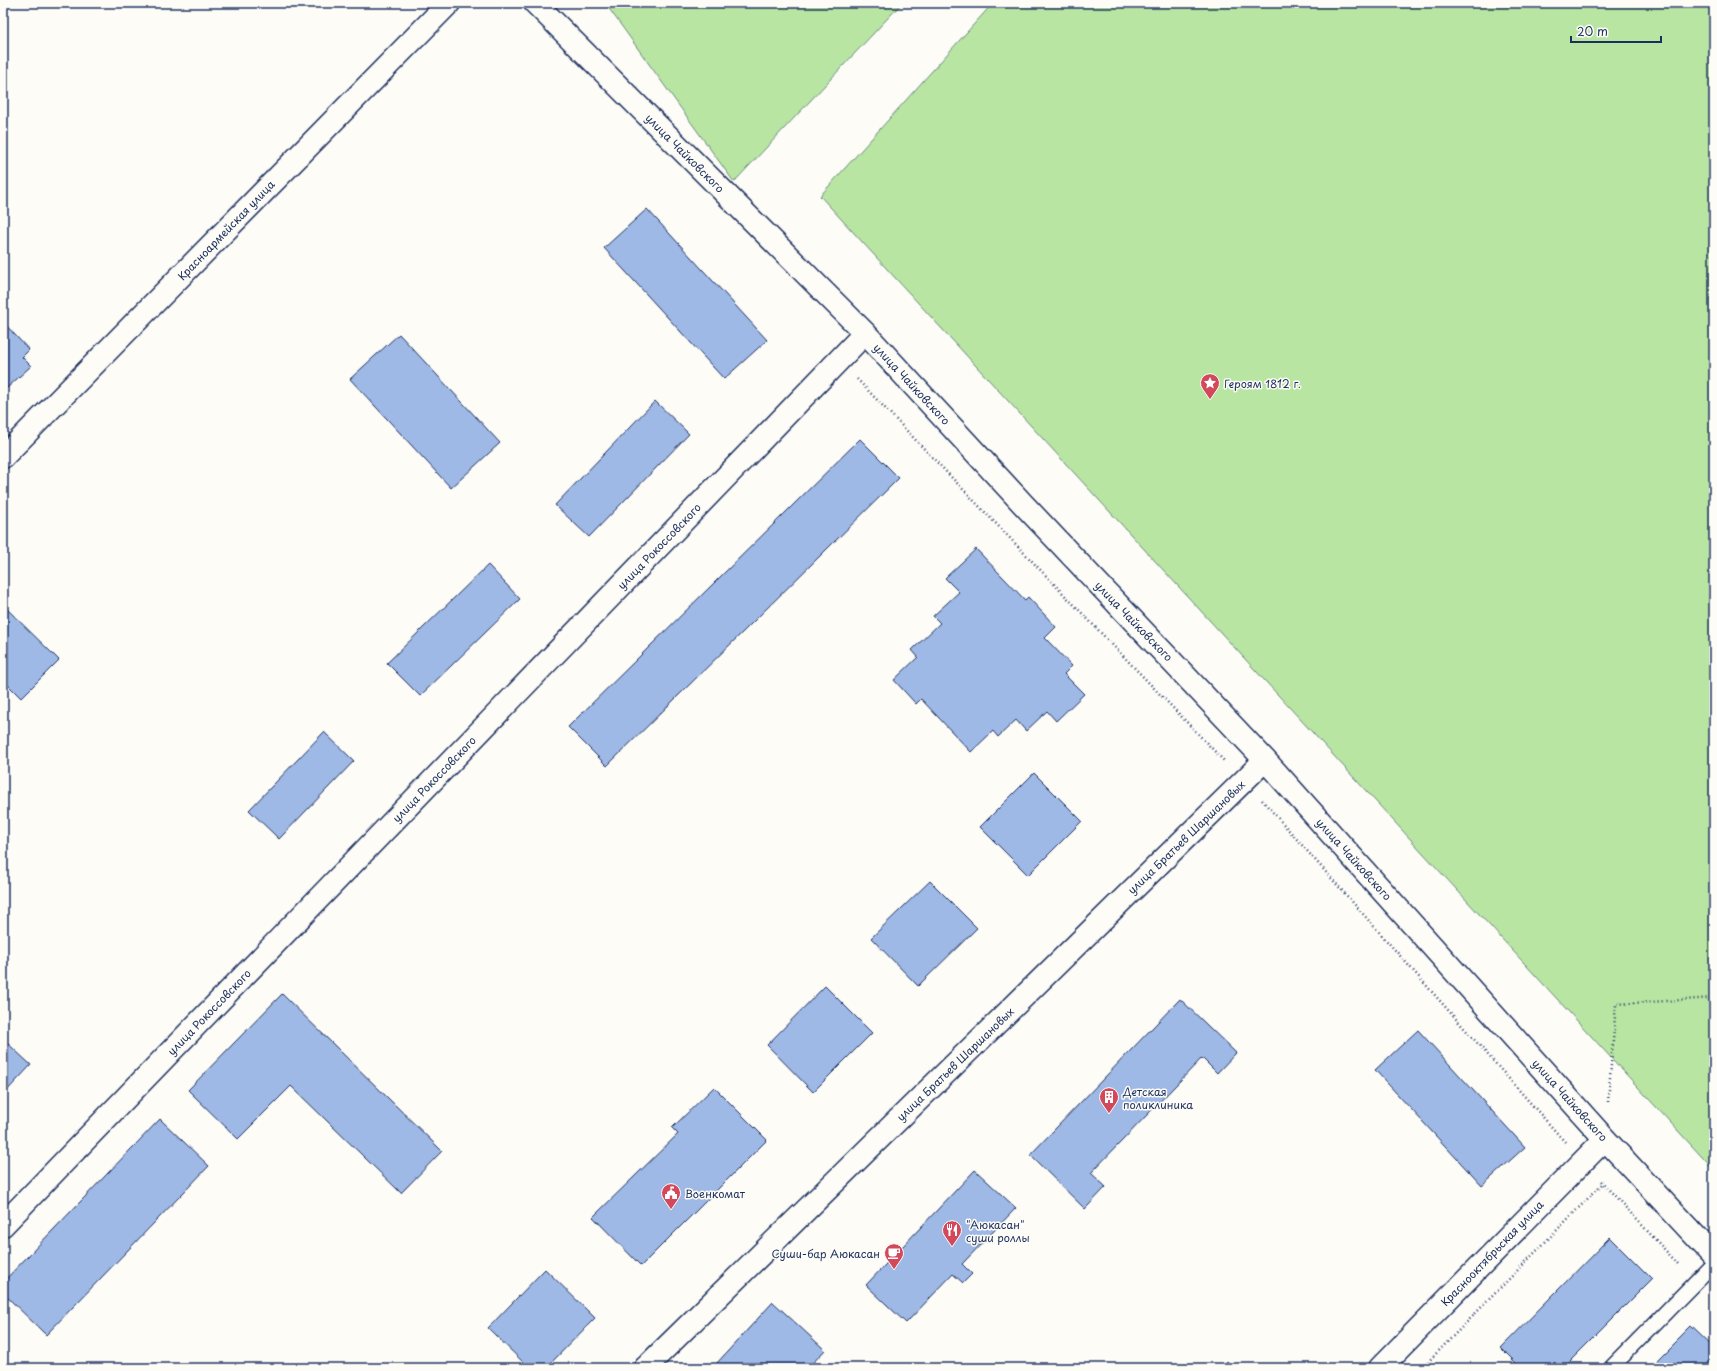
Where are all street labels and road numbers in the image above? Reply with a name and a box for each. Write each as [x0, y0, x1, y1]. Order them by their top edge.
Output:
street label: улица Чайковского [642, 110, 728, 196]
street label: Красноармейская улица [174, 176, 279, 284]
street label: улица Чайковского [870, 339, 954, 429]
street label: улица Рокоссовского [613, 499, 705, 593]
street label: улица Чайковского [1091, 577, 1177, 665]
street label: улица Рокоссовского [388, 732, 480, 826]
street label: улица Братьев Шаршановых [1123, 776, 1249, 898]
street label: улица Чайковского [1312, 814, 1396, 904]
street label: улица Рокоссовского [163, 965, 255, 1059]
street label: улица Братьев Шаршановых [892, 1003, 1018, 1125]
street label: улица Чайковского [1528, 1055, 1612, 1145]
street label: Краснооктябрьская улица [1437, 1196, 1547, 1310]

